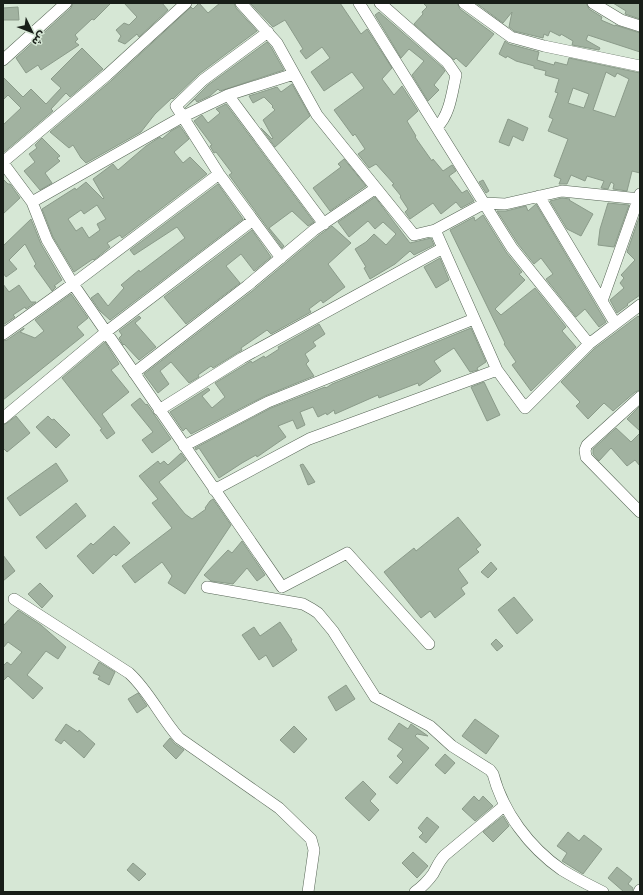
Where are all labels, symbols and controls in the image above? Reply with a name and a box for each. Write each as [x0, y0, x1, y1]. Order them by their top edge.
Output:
north arrow [12, 12, 52, 52]
text: ش [29, 29, 50, 49]

